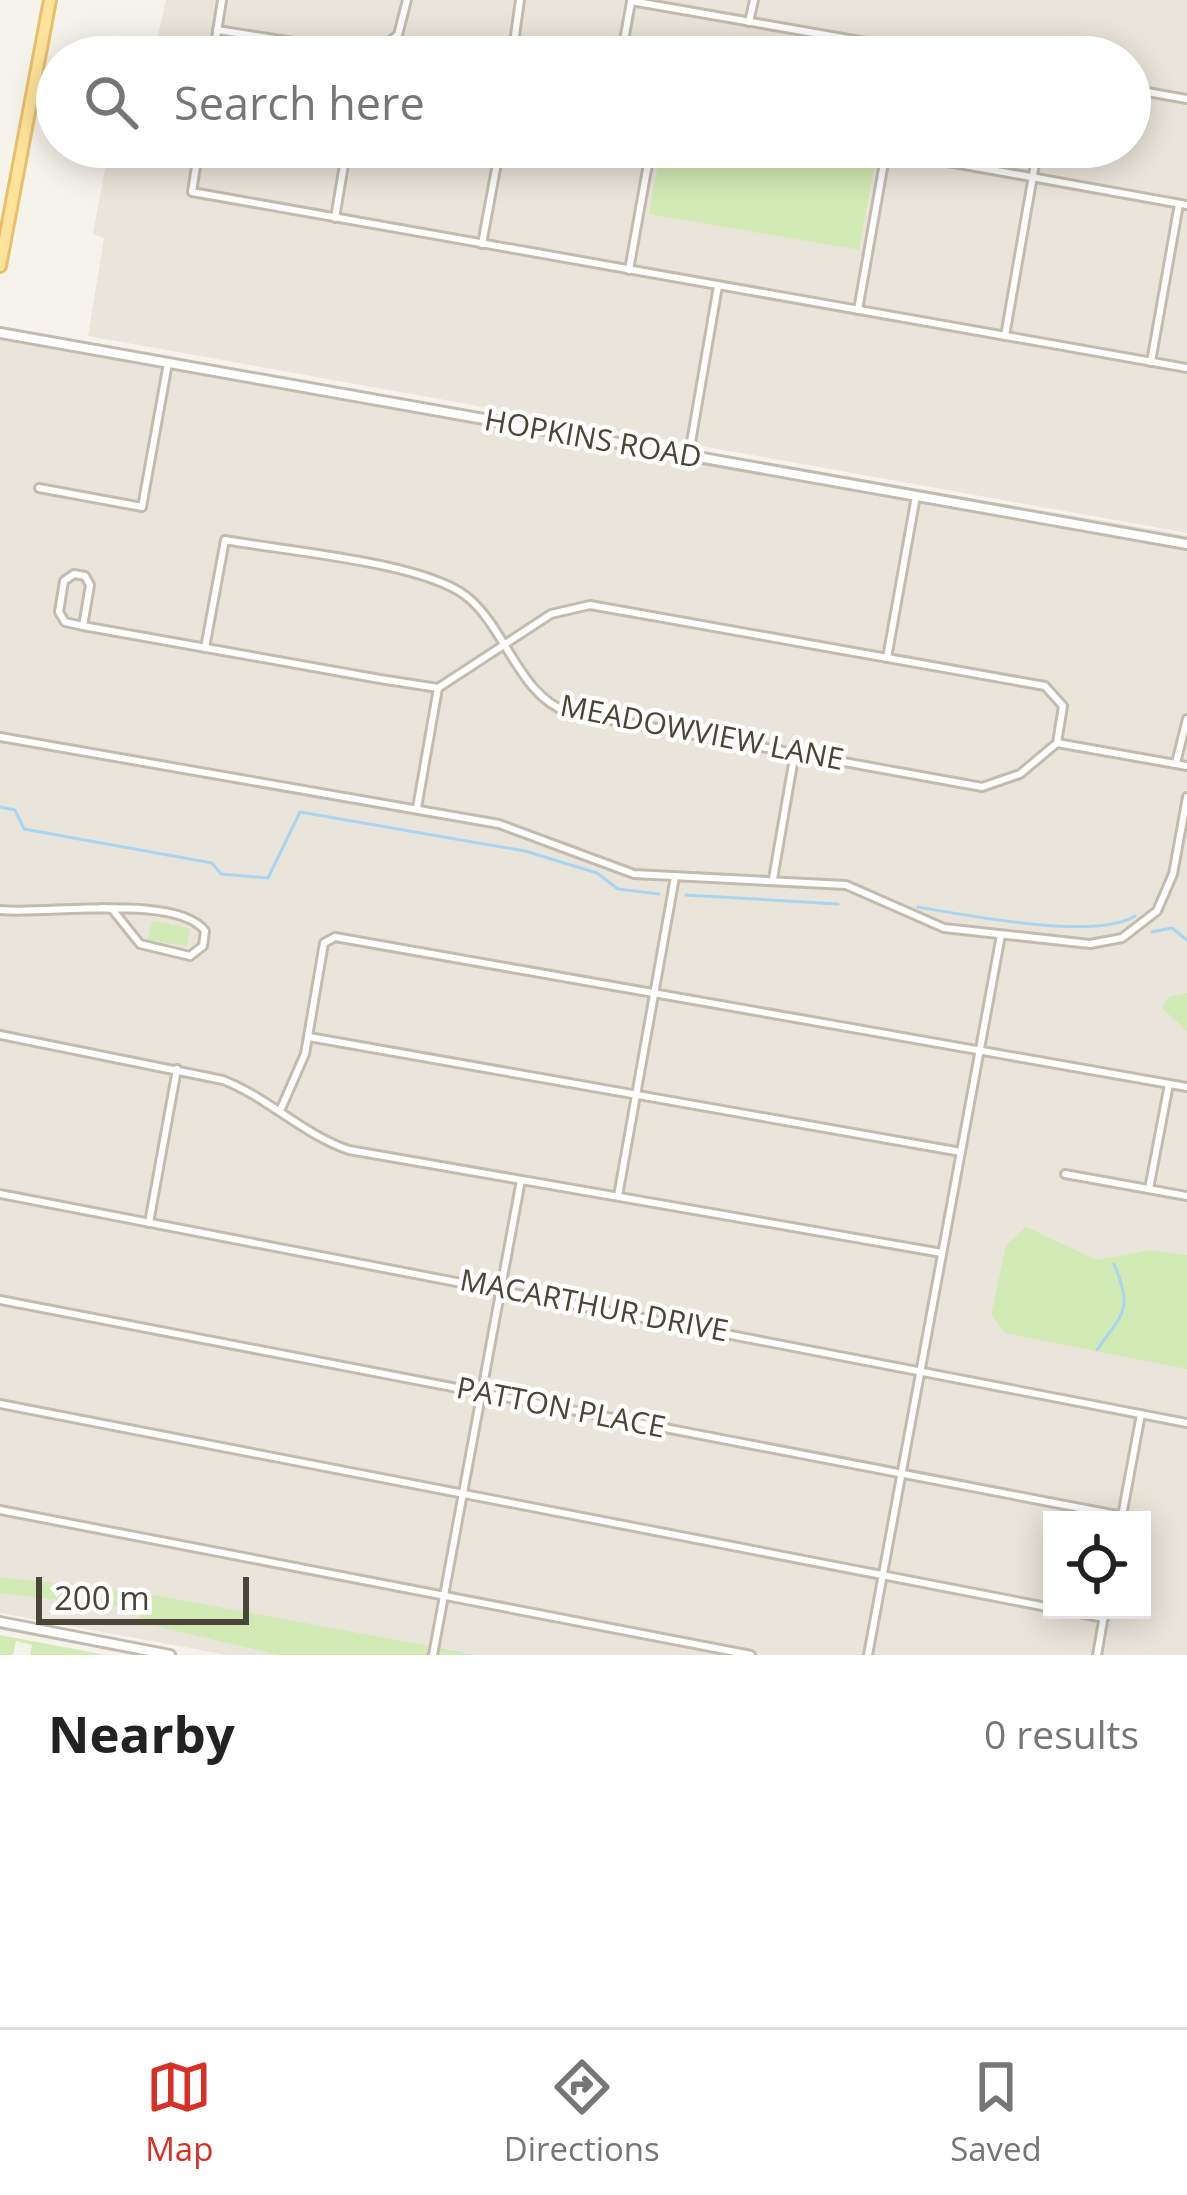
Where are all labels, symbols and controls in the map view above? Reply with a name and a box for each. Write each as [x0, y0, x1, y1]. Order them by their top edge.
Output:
search box [36, 36, 1151, 168]
icon: search [78, 69, 144, 135]
text: Search here [174, 72, 425, 133]
street label: HOPKINS ROAD [482, 398, 705, 477]
street label: MEADOWVIEW LANE [557, 684, 847, 779]
street label: MACARTHUR DRIVE [457, 1258, 732, 1351]
street label: PATTON PLACE [453, 1366, 669, 1447]
map controls [1043, 1511, 1151, 1619]
button: locate [1043, 1511, 1151, 1619]
scale bar [36, 1571, 249, 1624]
text: 200 m [54, 1575, 150, 1620]
text: Nearby [48, 1698, 235, 1768]
text: 0 results [984, 1707, 1139, 1760]
tab: Map [145, 2054, 213, 2171]
tab: Directions [504, 2054, 660, 2171]
tab: Saved [950, 2054, 1042, 2171]

